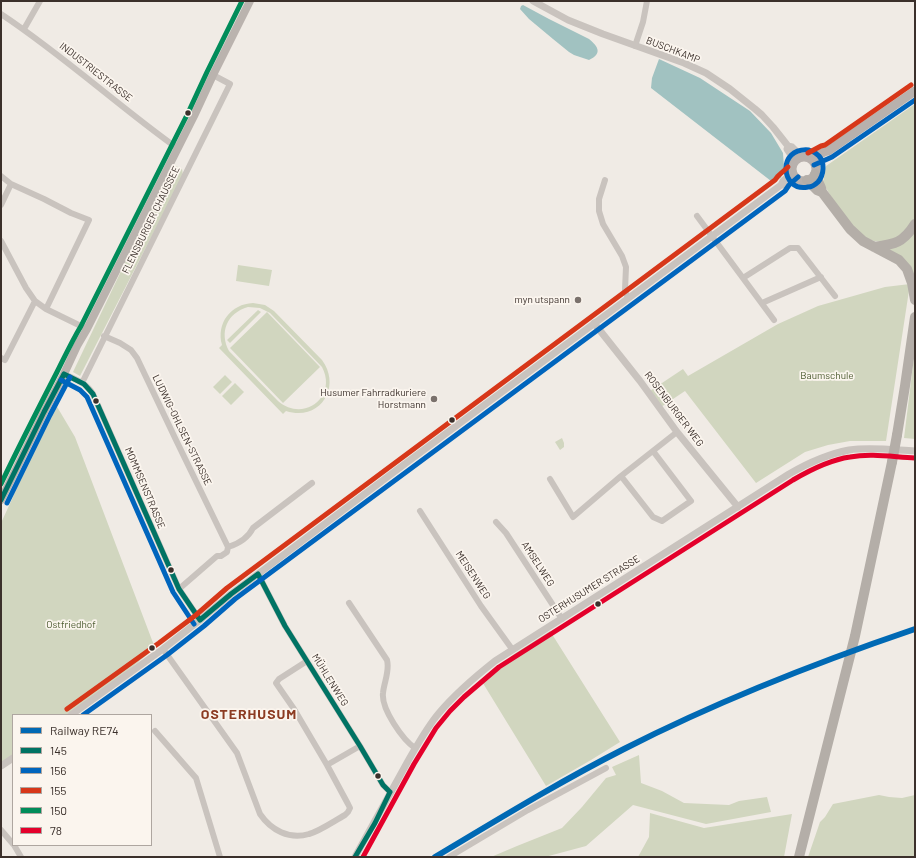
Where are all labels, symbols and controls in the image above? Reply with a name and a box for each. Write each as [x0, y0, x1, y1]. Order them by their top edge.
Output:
street label: BUSCHKAMP [644, 34, 702, 66]
street label: INDUSTRIESTRASSE [57, 40, 135, 104]
unlabelled marker [183, 108, 193, 118]
street label: FLENSBURGER CHAUSSEE [120, 164, 182, 276]
place label: myn utspann [515, 294, 570, 306]
marker: myn utspann [573, 295, 583, 305]
street label: ROSENBURGER WEG [642, 369, 706, 449]
park label: Baumschule [800, 370, 854, 382]
street label: LUDWIG-OHLSEN-STRASSE [150, 373, 214, 487]
place label: Husumer Fahrradkuriere Horstmann [320, 387, 426, 410]
marker: Husumer Fahrradkuriere Horstmann [429, 394, 439, 404]
unlabelled marker [91, 396, 101, 406]
unlabelled marker [447, 415, 457, 425]
street label: MOMMSENSTRASSE [122, 445, 168, 531]
street label: AMSELWEG [519, 539, 557, 589]
street label: MEISENWEG [453, 549, 493, 601]
street label: OSTERHUSUMER STRASSE [536, 553, 642, 625]
unlabelled marker [166, 565, 176, 575]
unlabelled marker [593, 599, 603, 609]
park label: Ostfriedhof [46, 619, 96, 631]
unlabelled marker [147, 643, 157, 653]
street label: MÜHLENWEG [309, 652, 351, 708]
district label: OSTERHUSUM [201, 706, 297, 722]
legend [12, 714, 152, 846]
text: Railway RE74 [50, 723, 119, 737]
text: 145 [50, 743, 67, 757]
text: 156 [50, 763, 67, 777]
unlabelled marker [373, 771, 383, 781]
text: 155 [50, 783, 67, 797]
text: 150 [50, 803, 67, 817]
text: 78 [50, 823, 62, 837]

